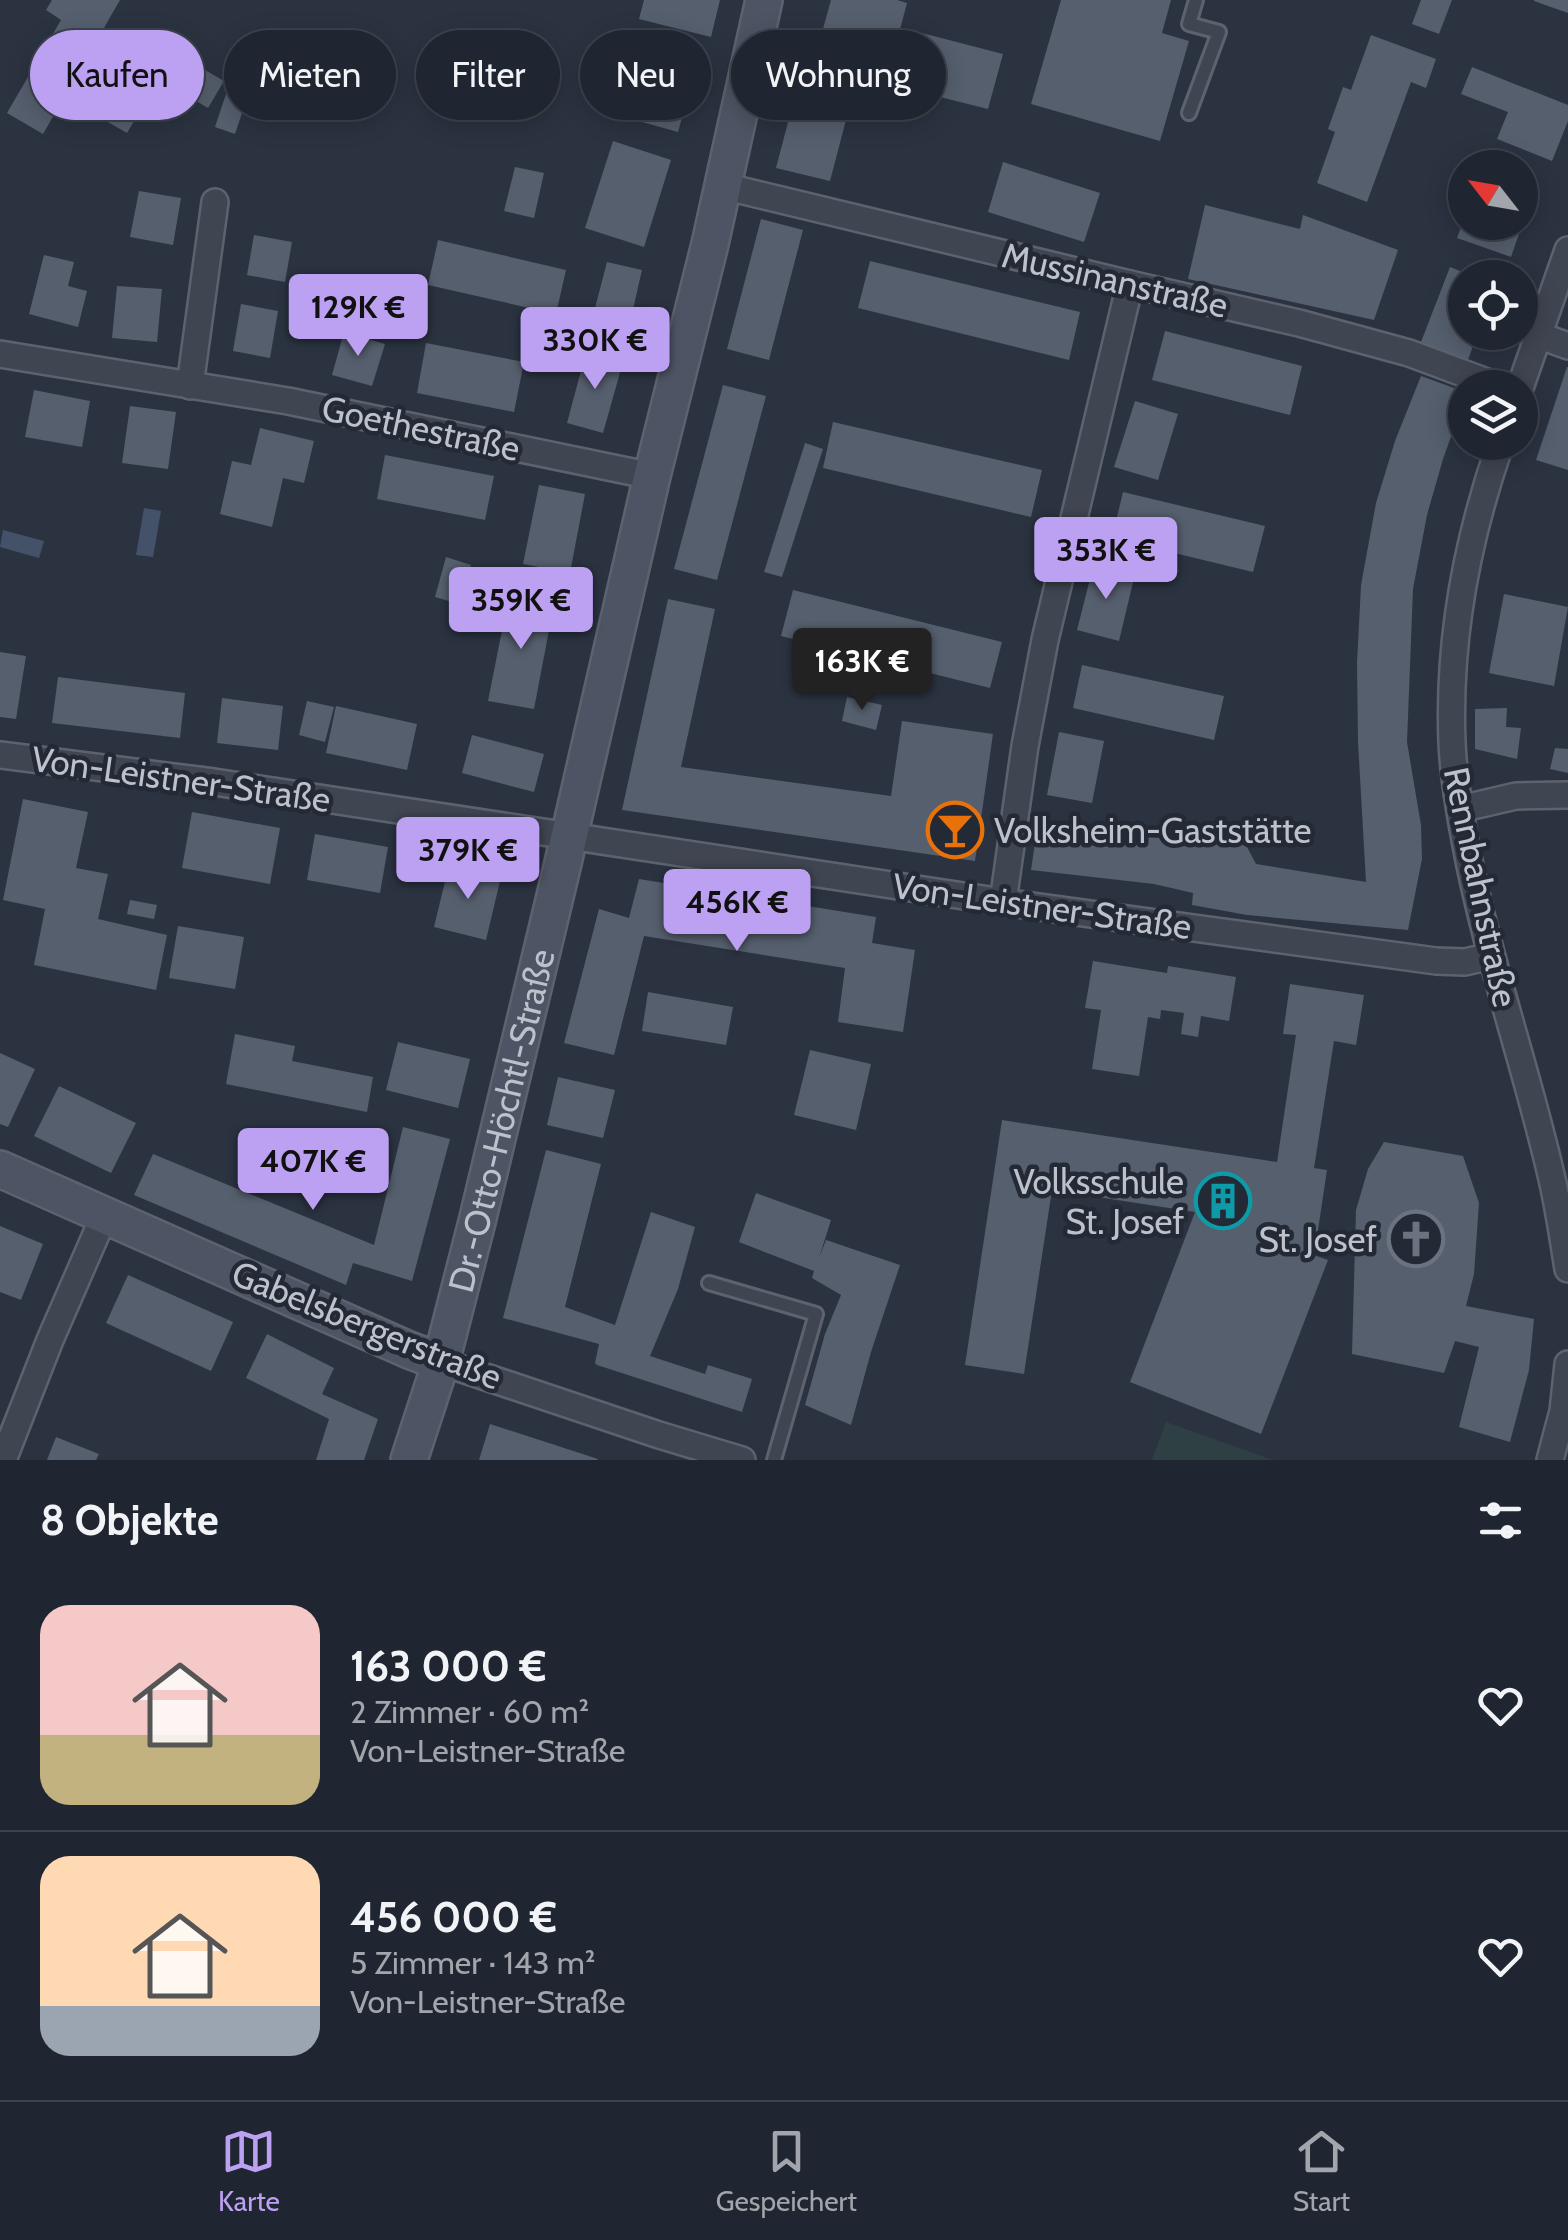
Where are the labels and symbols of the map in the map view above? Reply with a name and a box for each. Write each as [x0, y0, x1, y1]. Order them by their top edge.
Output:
north arrow [1448, 150, 1538, 240]
street label: Mussinanstraße [998, 233, 1232, 327]
pin: 129K € [277, 274, 439, 359]
pin: 330K € [514, 307, 676, 392]
street label: Goethestraße [318, 386, 524, 470]
pin: 353K € [1025, 517, 1187, 602]
pin: 359K € [440, 567, 602, 652]
pin: 163K € [781, 628, 943, 713]
street label: Von-Leistner-Straße [29, 737, 333, 821]
street label: Rennbahnstraße [1435, 763, 1527, 1011]
bar icon: Volksheim-Gaststätte [925, 800, 985, 860]
place label: Volksheim-Gaststätte [994, 809, 1311, 852]
pin: 379K € [387, 817, 549, 902]
street label: Von-Leistner-Straße [890, 864, 1194, 948]
pin: 456K € [656, 869, 818, 954]
street label: Dr.-Otto-Höchtl-Straße [438, 944, 563, 1297]
pin: 407K € [232, 1128, 394, 1213]
place label: Volksschule St. Josef [1013, 1160, 1184, 1243]
building icon: Volksschule St. Josef [1193, 1171, 1253, 1231]
church icon: St. Josef [1386, 1209, 1446, 1269]
place label: St. Josef [1258, 1218, 1377, 1261]
street label: Gabelsbergerstraße [226, 1251, 508, 1399]

